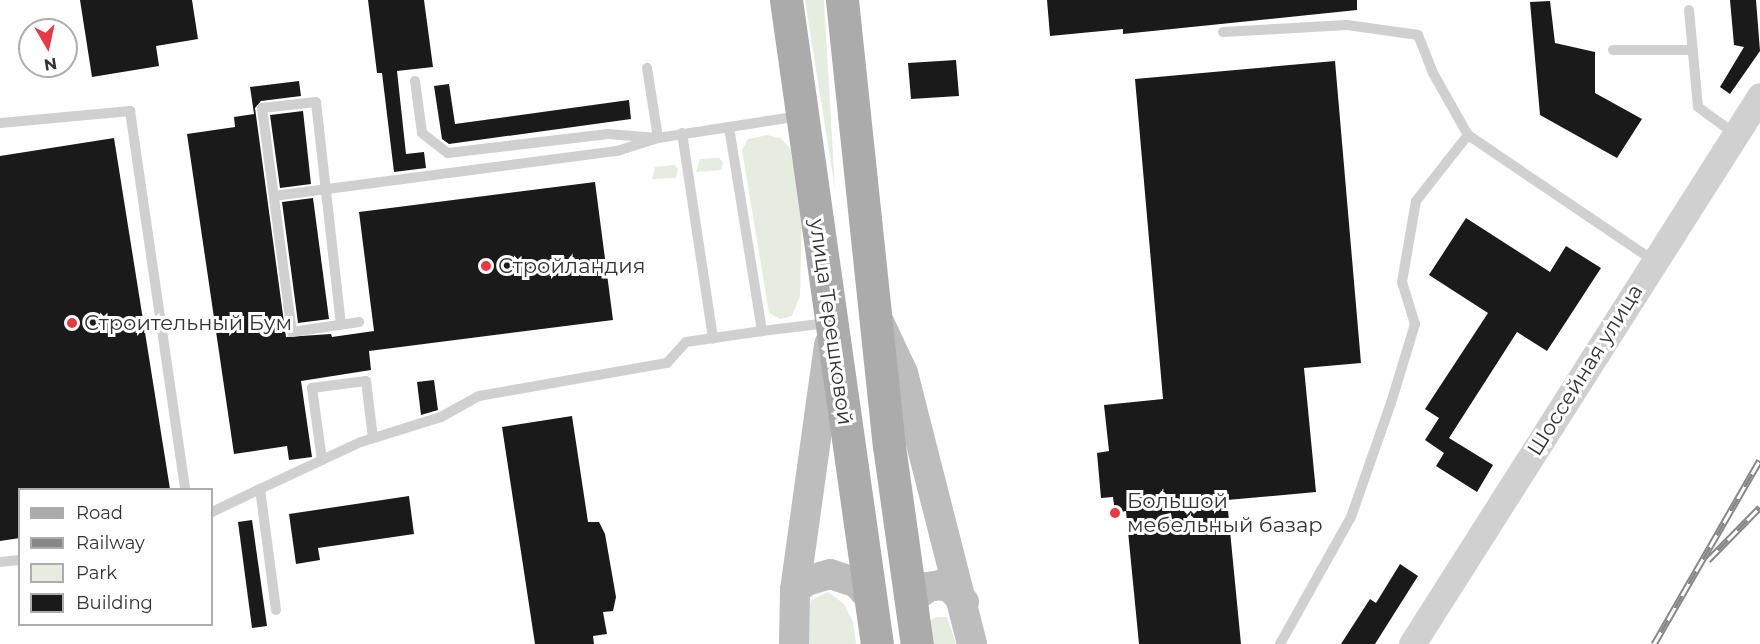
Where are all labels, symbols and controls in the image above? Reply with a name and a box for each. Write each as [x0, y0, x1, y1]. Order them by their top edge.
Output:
north arrow [18, 18, 78, 78]
text: N [43, 54, 58, 75]
street label: улица Терешковой [804, 217, 858, 427]
place label: Стройландия [498, 253, 645, 279]
marker: Стройландия [479, 259, 493, 273]
street label: Шоссейная улица [1522, 280, 1648, 460]
place label: Строительный Бум [84, 310, 292, 336]
marker: Строительный Бум [65, 316, 79, 330]
legend [18, 488, 213, 626]
place label: Большой мебельный базар [1127, 488, 1323, 538]
text: Road [76, 502, 123, 524]
marker: Большой мебельный базар [1108, 506, 1122, 520]
text: Railway [76, 532, 145, 554]
text: Park [76, 562, 117, 584]
text: Building [76, 592, 153, 614]

